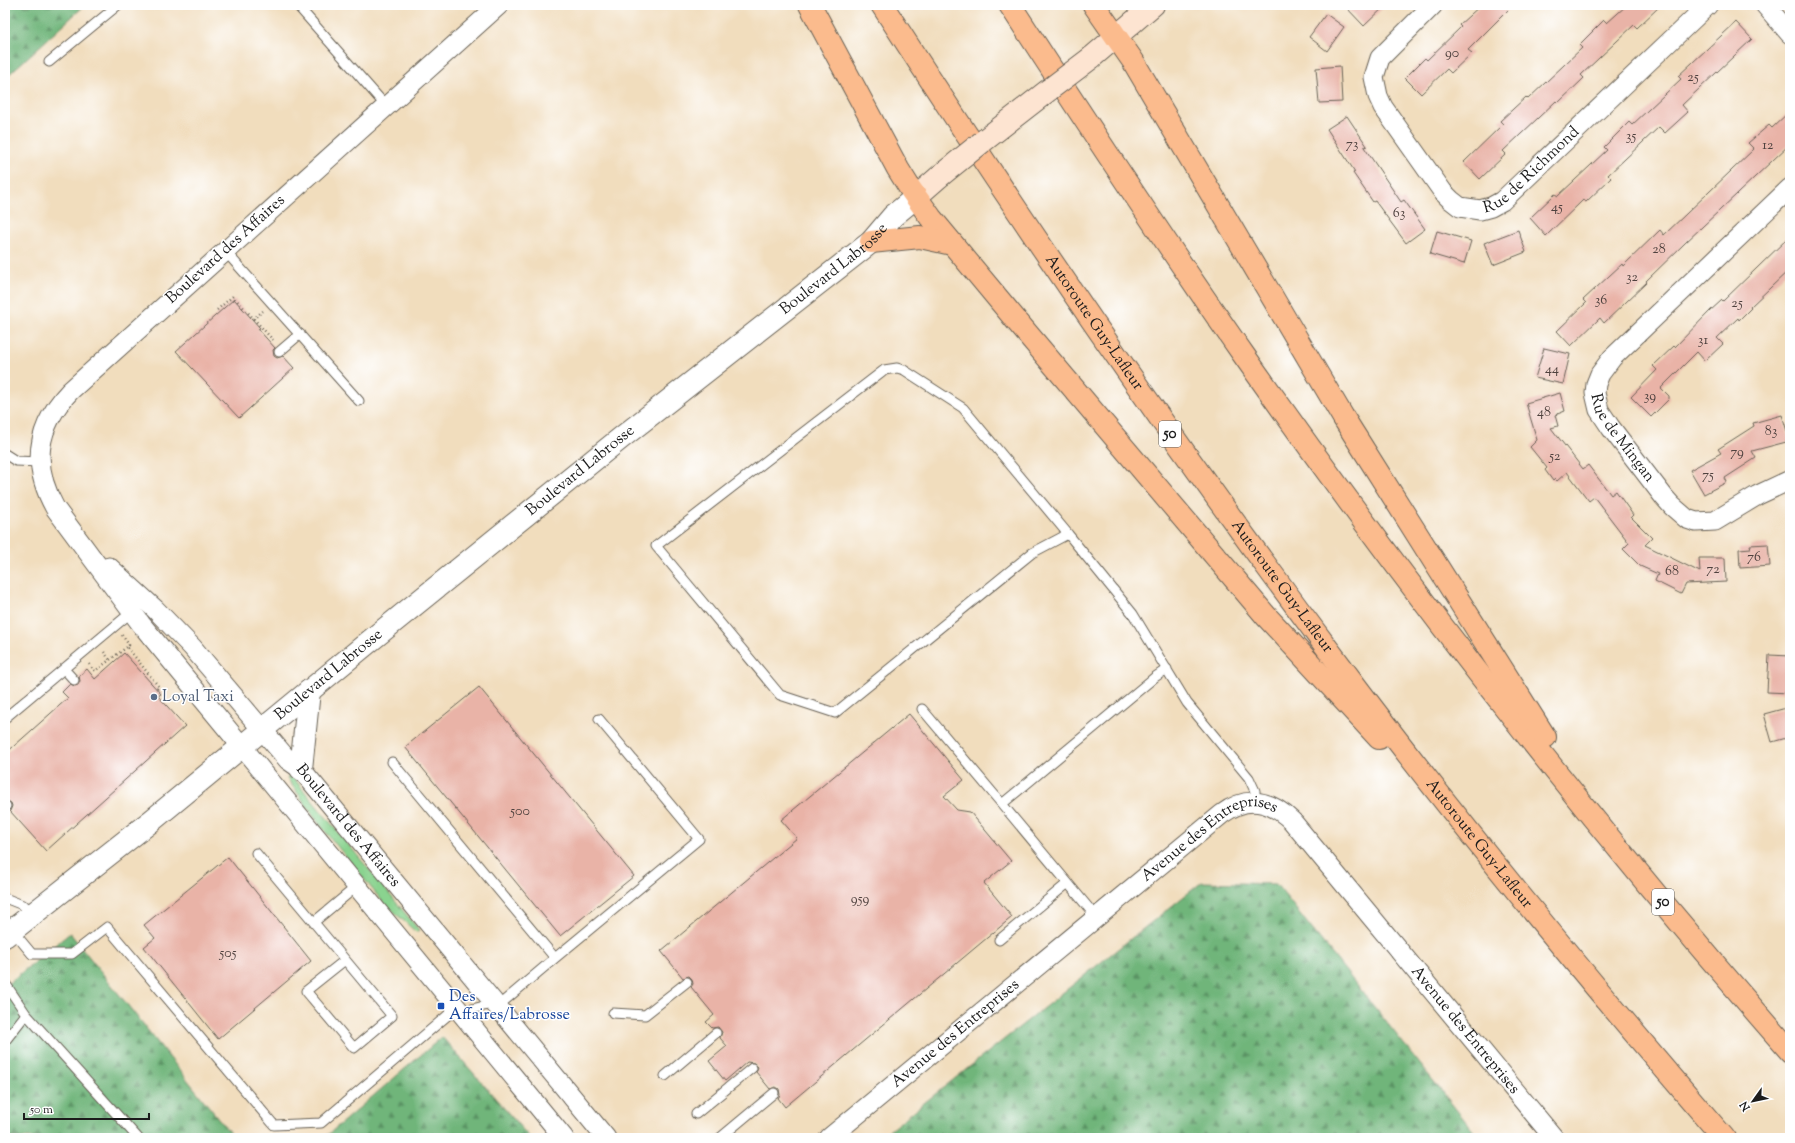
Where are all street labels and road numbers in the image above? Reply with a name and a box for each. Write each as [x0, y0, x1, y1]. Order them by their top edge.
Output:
street label: Rue de Richmond [1481, 121, 1585, 220]
street label: Boulevard des Affaires [161, 190, 291, 310]
street label: Boulevard Labrosse [775, 218, 893, 321]
street label: Autoroute Guy-Lafleur [1039, 250, 1149, 395]
street label: Rue de Mingan [1584, 391, 1661, 488]
street label: Boulevard Labrosse [521, 420, 640, 522]
road number: 50 [1159, 421, 1181, 447]
street label: Autoroute Guy-Lafleur [1225, 515, 1339, 658]
street label: Boulevard Labrosse [270, 623, 388, 726]
street label: Boulevard des Affaires [290, 759, 406, 892]
street label: Autoroute Guy-Lafleur [1420, 774, 1538, 914]
street label: Avenue des Entreprises [1136, 791, 1282, 887]
road number: 50 [1652, 889, 1674, 915]
street label: Avenue des Entreprises [1405, 961, 1525, 1099]
street label: Avenue des Entreprises [886, 974, 1025, 1094]

